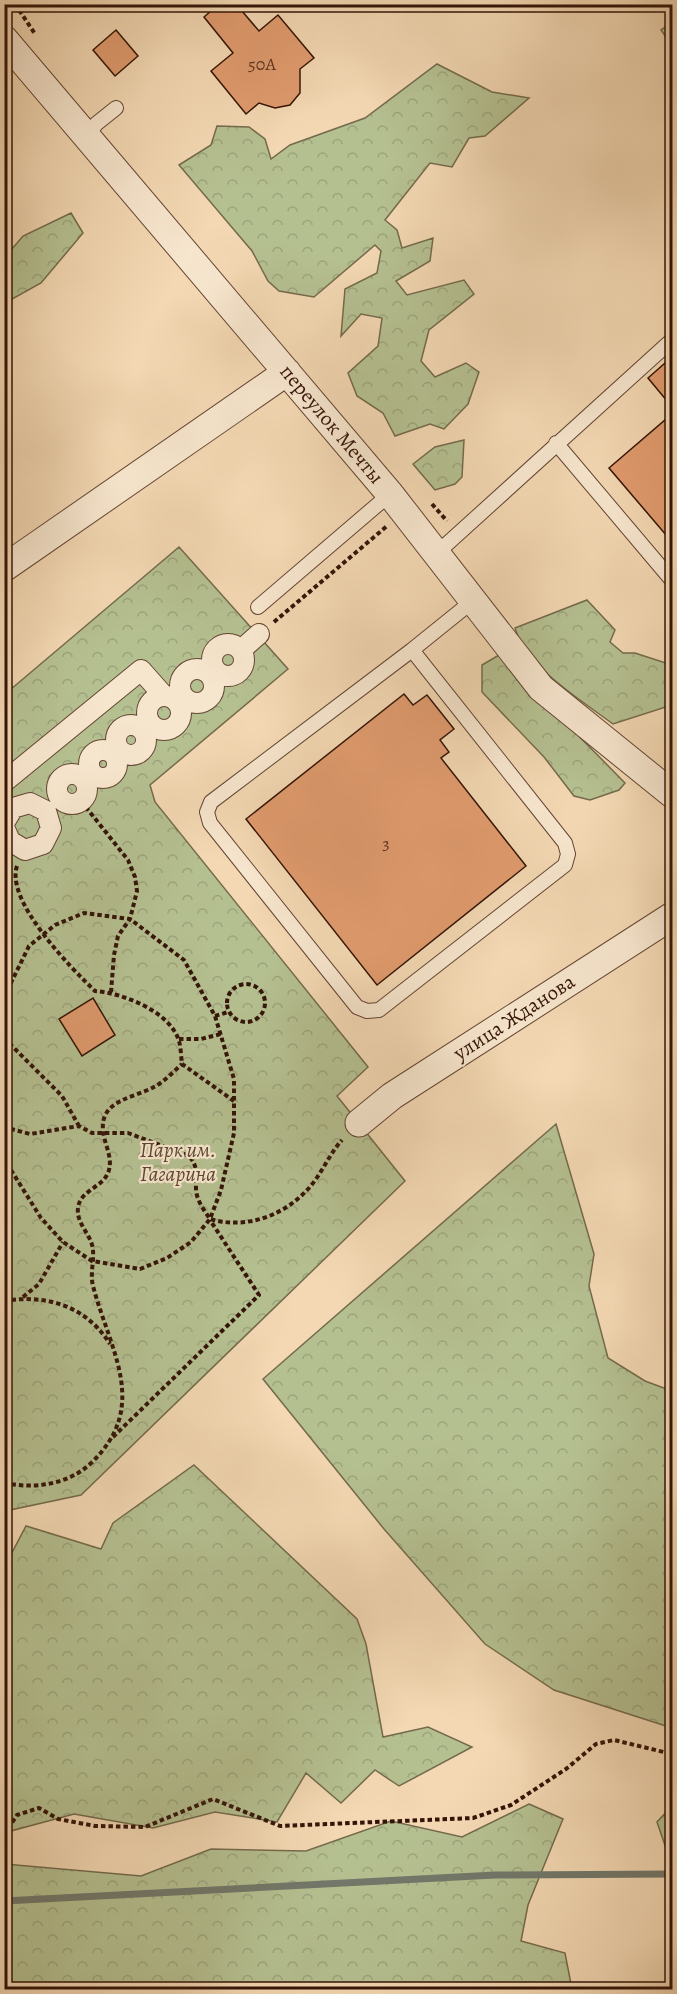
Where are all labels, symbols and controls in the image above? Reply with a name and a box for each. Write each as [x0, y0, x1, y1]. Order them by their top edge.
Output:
house number: 50А [248, 52, 276, 76]
street label: переулок Мечты [274, 358, 390, 490]
house number: 3 [382, 831, 390, 855]
street label: улица Жданова [447, 967, 580, 1067]
park label: Парк им. Гагарина [140, 1136, 216, 1188]

